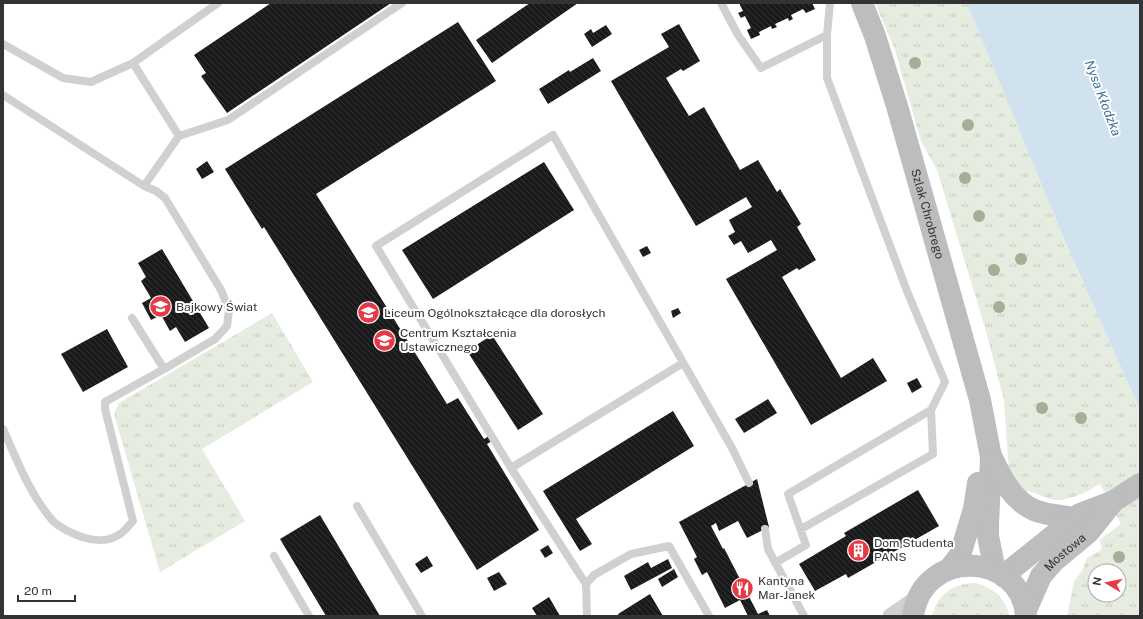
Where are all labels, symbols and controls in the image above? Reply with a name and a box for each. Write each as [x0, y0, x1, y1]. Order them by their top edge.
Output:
water label: Nysa Kłodzka [1082, 58, 1124, 138]
street label: Szlak Chrobrego [908, 167, 947, 261]
school or university icon: Bajkowy Świat [147, 294, 173, 320]
place label: Bajkowy Świat [176, 300, 258, 314]
school or university icon: Liceum Ogólnokształcące dla dorosłych [355, 300, 381, 326]
place label: Liceum Ogólnokształcące dla dorosłych [384, 306, 606, 320]
place label: Centrum Kształcenia Ustawicznego [400, 326, 516, 354]
school or university icon: Centrum Kształcenia Ustawicznego [371, 327, 397, 353]
street label: Mostowa [1041, 531, 1089, 574]
place label: Dom Studenta PANS [874, 536, 954, 564]
building icon: Dom Studenta PANS [846, 537, 872, 563]
north arrow [1087, 563, 1127, 603]
place label: Kantyna Mar-Janek [758, 574, 816, 602]
restaurant icon: Kantyna Mar-Janek [729, 575, 755, 601]
text: N [1090, 576, 1104, 587]
scale bar [18, 577, 75, 603]
text: 20 m [24, 584, 52, 598]

